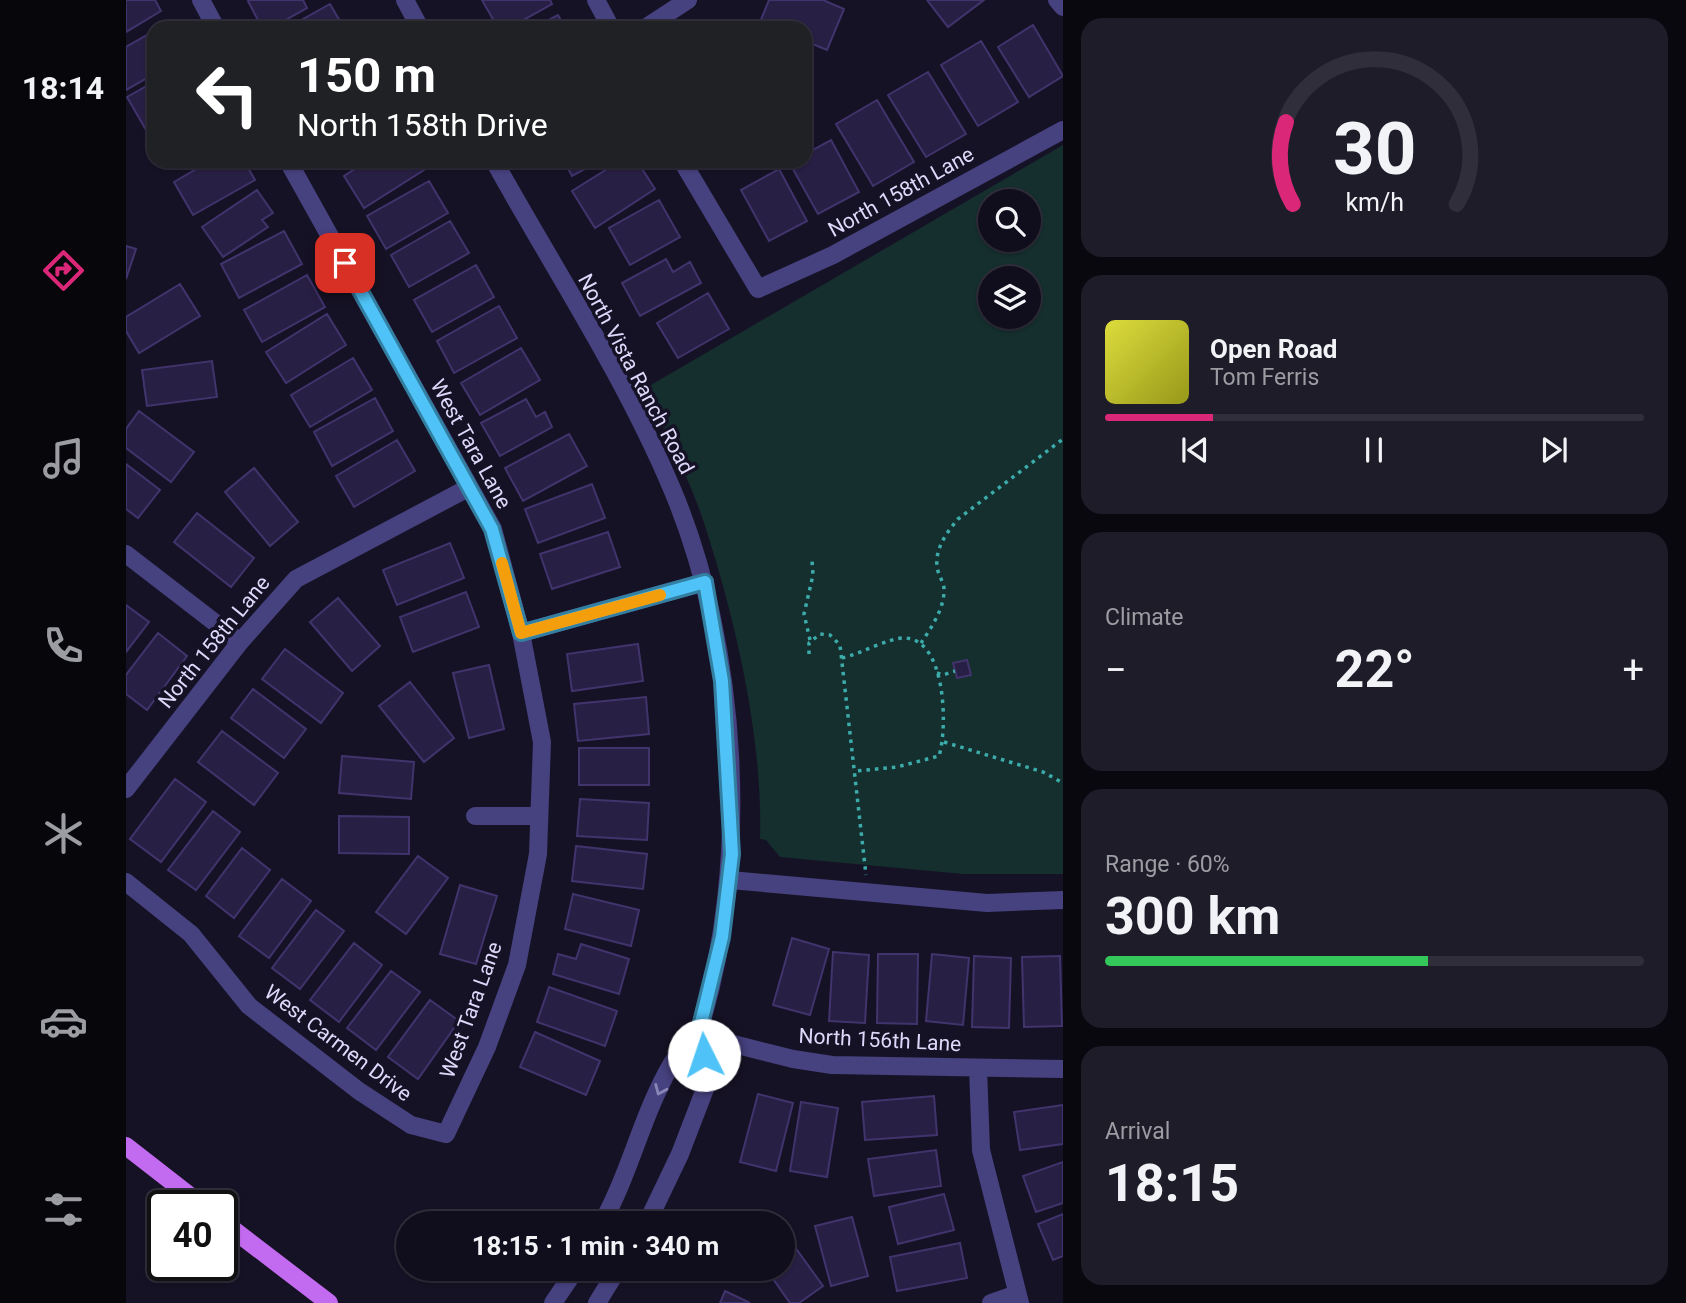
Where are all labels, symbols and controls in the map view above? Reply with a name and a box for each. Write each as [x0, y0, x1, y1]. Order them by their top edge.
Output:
text: 150 m [297, 47, 436, 104]
icon: left [182, 49, 273, 140]
text: 18:14 [22, 69, 104, 107]
text: North 158th Drive [297, 106, 548, 144]
text: 30 [1333, 106, 1416, 192]
street label: North 158th Lane [824, 142, 978, 242]
text: km/h [1345, 187, 1404, 216]
map controls [978, 189, 1041, 329]
button: search [978, 189, 1041, 252]
pin [315, 233, 375, 293]
icon: arrive [326, 244, 364, 282]
icon: directions [39, 246, 88, 295]
button: layers [978, 266, 1041, 329]
street label: North Vista Ranch Road [573, 270, 699, 478]
text: Open Road [1210, 334, 1338, 364]
text: Tom Ferris [1210, 364, 1319, 391]
street label: West Tara Lane [426, 375, 516, 513]
icon: previous [1176, 431, 1214, 469]
icon: pause [1355, 431, 1393, 469]
icon: next [1535, 431, 1573, 469]
icon: music [39, 434, 88, 483]
street label: North 158th Lane [153, 571, 275, 713]
text: Climate [1105, 604, 1184, 631]
icon: phone [39, 621, 88, 670]
text: 22° [1335, 639, 1415, 700]
text: − [1105, 648, 1127, 692]
text: + [1622, 648, 1644, 692]
icon: climate [39, 809, 88, 858]
text: Range · 60% [1105, 851, 1230, 878]
text: 300 km [1105, 886, 1280, 947]
street label: West Tara Lane [435, 938, 507, 1082]
street label: West Carmen Drive [260, 980, 416, 1106]
icon: car [39, 997, 88, 1046]
position arrow [667, 1018, 741, 1092]
street label: North 156th Lane [798, 1024, 962, 1056]
one-way arrow [654, 1083, 668, 1096]
text: Arrival [1105, 1118, 1170, 1145]
text: 18:15 [1105, 1153, 1239, 1214]
icon: filters [39, 1185, 88, 1234]
speed limit sign: 40 [147, 1190, 238, 1281]
text: 18:15 · 1 min · 340 m [472, 1231, 719, 1261]

